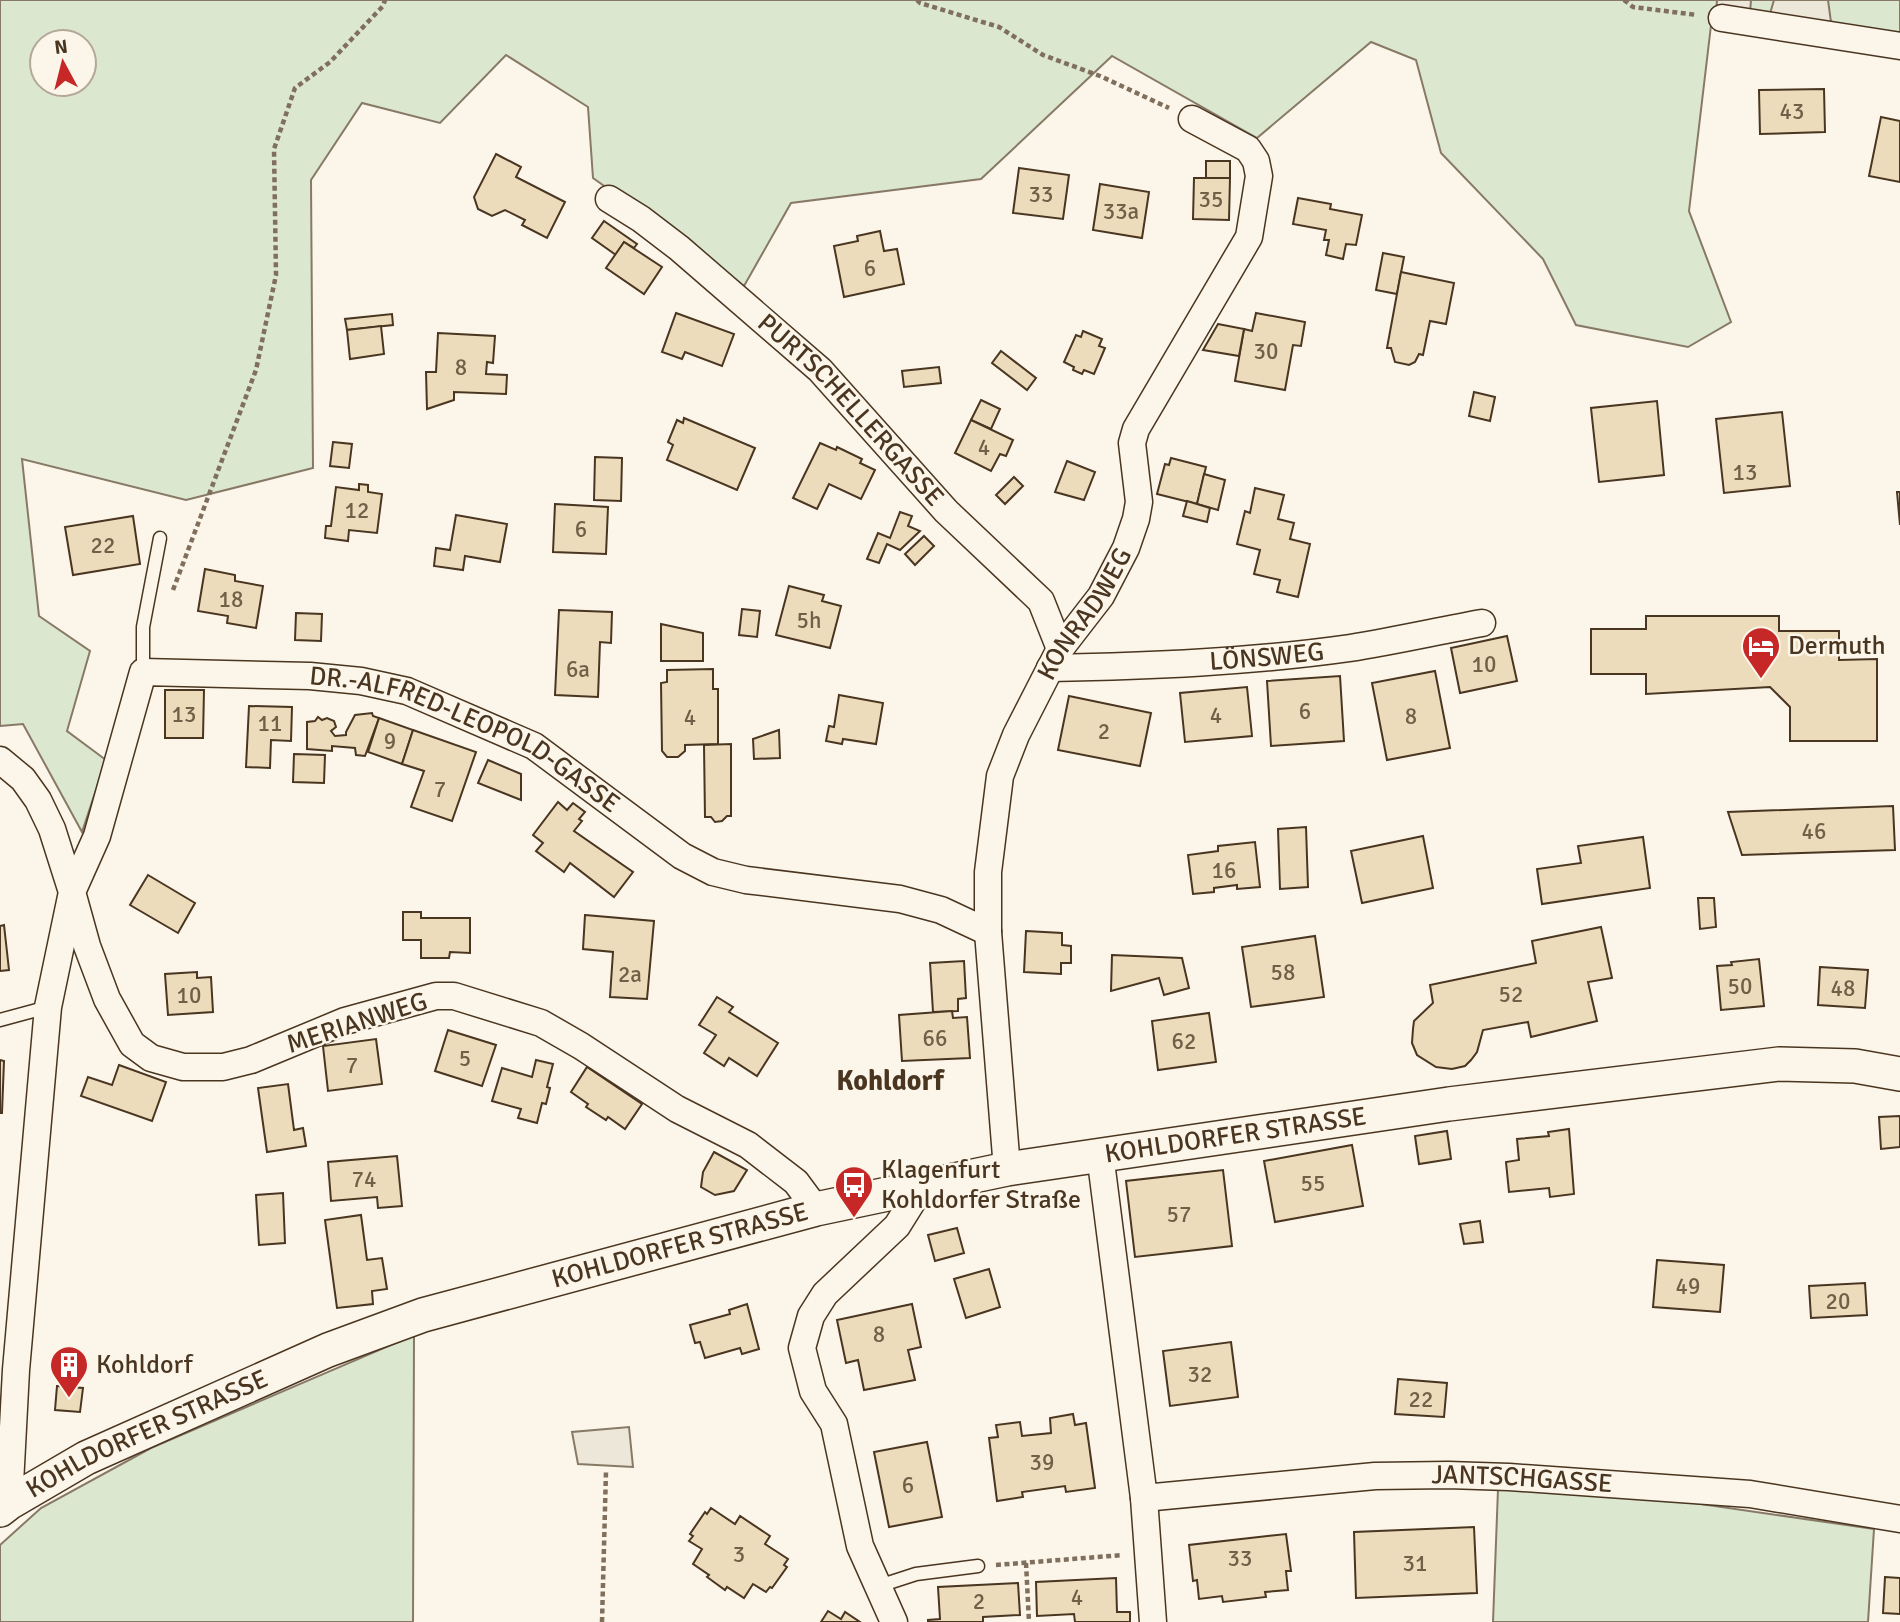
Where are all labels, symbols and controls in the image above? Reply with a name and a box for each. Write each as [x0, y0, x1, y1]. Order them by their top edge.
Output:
north arrow [28, 28, 98, 98]
text: N [53, 34, 69, 60]
house number: 43 [1780, 97, 1804, 126]
house number: 33 [1029, 180, 1053, 209]
house number: 35 [1199, 185, 1223, 214]
house number: 33a [1103, 197, 1139, 226]
house number: 6 [864, 254, 876, 283]
street label: PURTSCHELLERGASSE [751, 307, 950, 513]
house number: 30 [1254, 337, 1278, 366]
house number: 8 [455, 353, 467, 382]
house number: 4 [978, 433, 990, 462]
house number: 13 [1733, 458, 1757, 487]
house number: 12 [345, 496, 369, 525]
house number: 6 [575, 515, 587, 544]
house number: 22 [91, 531, 115, 560]
street label: KONRADWEG [1031, 543, 1139, 686]
house number: 18 [219, 585, 243, 614]
house number: 5h [797, 606, 821, 635]
hotel icon: Dermuth [1740, 625, 1782, 680]
place label: Dermuth [1788, 630, 1886, 662]
street label: LÖNSWEG [1208, 636, 1326, 678]
house number: 10 [1472, 650, 1496, 679]
house number: 6a [566, 655, 590, 684]
street label: DR.-ALFRED-LEOPOLD-GASSE [308, 660, 626, 820]
house number: 6 [1299, 697, 1311, 726]
house number: 13 [172, 700, 196, 729]
house number: 4 [1210, 701, 1222, 730]
house number: 8 [1405, 702, 1417, 731]
house number: 4 [684, 703, 696, 732]
house number: 11 [258, 709, 282, 738]
house number: 2 [1098, 717, 1110, 746]
house number: 9 [384, 727, 396, 756]
house number: 7 [434, 775, 446, 804]
house number: 46 [1802, 817, 1826, 846]
house number: 16 [1212, 856, 1236, 885]
house number: 58 [1271, 958, 1295, 987]
house number: 2a [618, 960, 642, 989]
house number: 50 [1728, 972, 1752, 1001]
house number: 48 [1831, 974, 1855, 1003]
house number: 52 [1499, 980, 1523, 1009]
house number: 10 [177, 981, 201, 1010]
street label: MERIANWEG [283, 985, 431, 1061]
house number: 66 [923, 1024, 947, 1053]
house number: 62 [1172, 1027, 1196, 1056]
house number: 5 [459, 1044, 471, 1073]
house number: 7 [346, 1051, 358, 1080]
district label: Kohldorf [836, 1064, 946, 1098]
street label: KOHLDORFER STRASSE [1103, 1100, 1369, 1170]
place label: Klagenfurt Kohldorfer Straße [881, 1154, 1081, 1216]
bus stop icon: Klagenfurt Kohldorfer Straße [833, 1164, 875, 1219]
house number: 74 [352, 1165, 376, 1194]
house number: 55 [1301, 1169, 1325, 1198]
street label: KOHLDORFER STRASSE [548, 1196, 812, 1296]
house number: 57 [1167, 1200, 1191, 1229]
house number: 49 [1676, 1272, 1700, 1301]
house number: 20 [1826, 1287, 1850, 1316]
house number: 8 [873, 1320, 885, 1349]
building icon: Kohldorf [48, 1344, 90, 1399]
place label: Kohldorf [96, 1349, 194, 1381]
house number: 32 [1188, 1360, 1212, 1389]
street label: KOHLDORFER STRASSE [20, 1363, 273, 1505]
house number: 22 [1409, 1385, 1433, 1414]
house number: 39 [1030, 1448, 1054, 1477]
street label: JANTSCHGASSE [1431, 1459, 1614, 1500]
house number: 6 [902, 1471, 914, 1500]
house number: 3 [733, 1540, 745, 1569]
house number: 33 [1228, 1544, 1252, 1573]
house number: 31 [1403, 1549, 1427, 1578]
house number: 4 [1071, 1583, 1083, 1612]
house number: 2 [973, 1587, 985, 1616]

